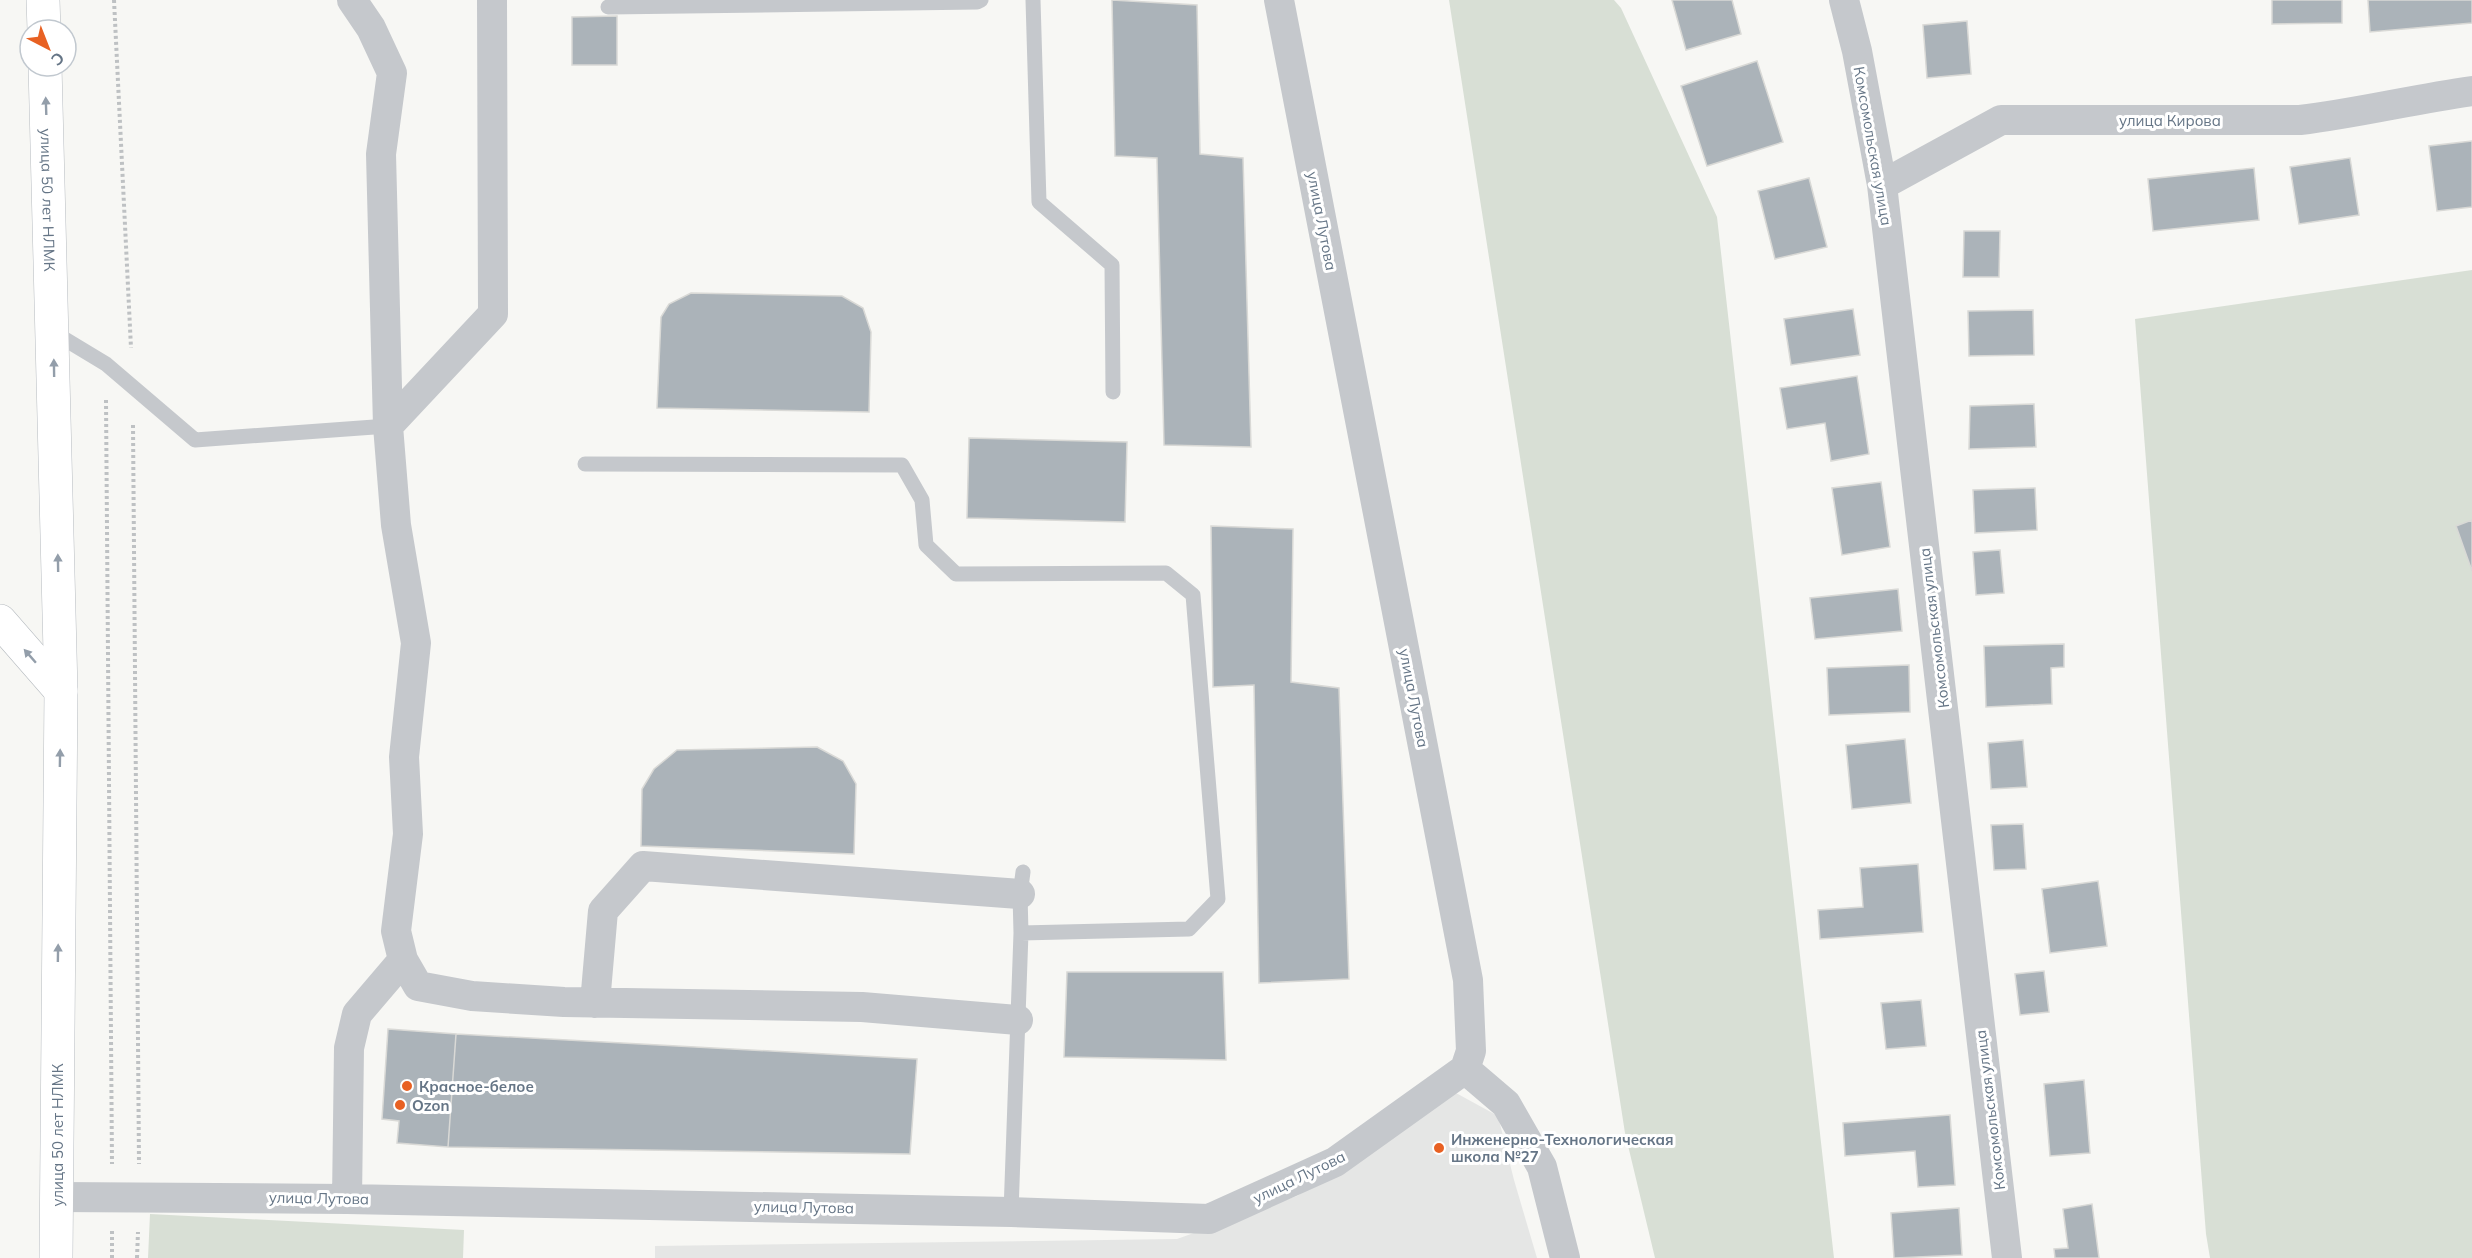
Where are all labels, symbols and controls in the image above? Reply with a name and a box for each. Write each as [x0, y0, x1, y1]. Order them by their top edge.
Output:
north arrow [18, 18, 78, 78]
text: С [47, 48, 69, 70]
street label: Комсомольская улица [1850, 65, 1896, 227]
one-way arrow [41, 96, 51, 115]
street label: улица Кирова [2119, 111, 2221, 130]
street label: улица 50 лет НЛМК [37, 128, 60, 272]
street label: улица Лутова [1303, 170, 1341, 272]
one-way arrow [49, 358, 59, 377]
street label: Комсомольская улица [1915, 547, 1953, 709]
one-way arrow [53, 553, 63, 572]
street label: улица Лутова [1395, 647, 1433, 749]
one-way arrow [24, 648, 37, 664]
one-way arrow [55, 748, 65, 767]
one-way arrow [53, 943, 63, 962]
street label: Комсомольская улица [1971, 1029, 2009, 1191]
street label: улица 50 лет НЛМК [48, 1063, 67, 1207]
place label: Красное-белое [419, 1077, 534, 1096]
marker: Красное-белое [400, 1079, 414, 1093]
place label: Ozon [412, 1096, 449, 1115]
marker: Ozon [393, 1098, 407, 1112]
place label: Инженерно-Технологическая школа №27 [1451, 1130, 1673, 1166]
marker: Инженерно-Технологическая школа №27 [1432, 1141, 1446, 1155]
street label: улица Лутова [1250, 1146, 1348, 1208]
street label: улица Лутова [269, 1188, 369, 1208]
street label: улица Лутова [754, 1197, 854, 1217]

